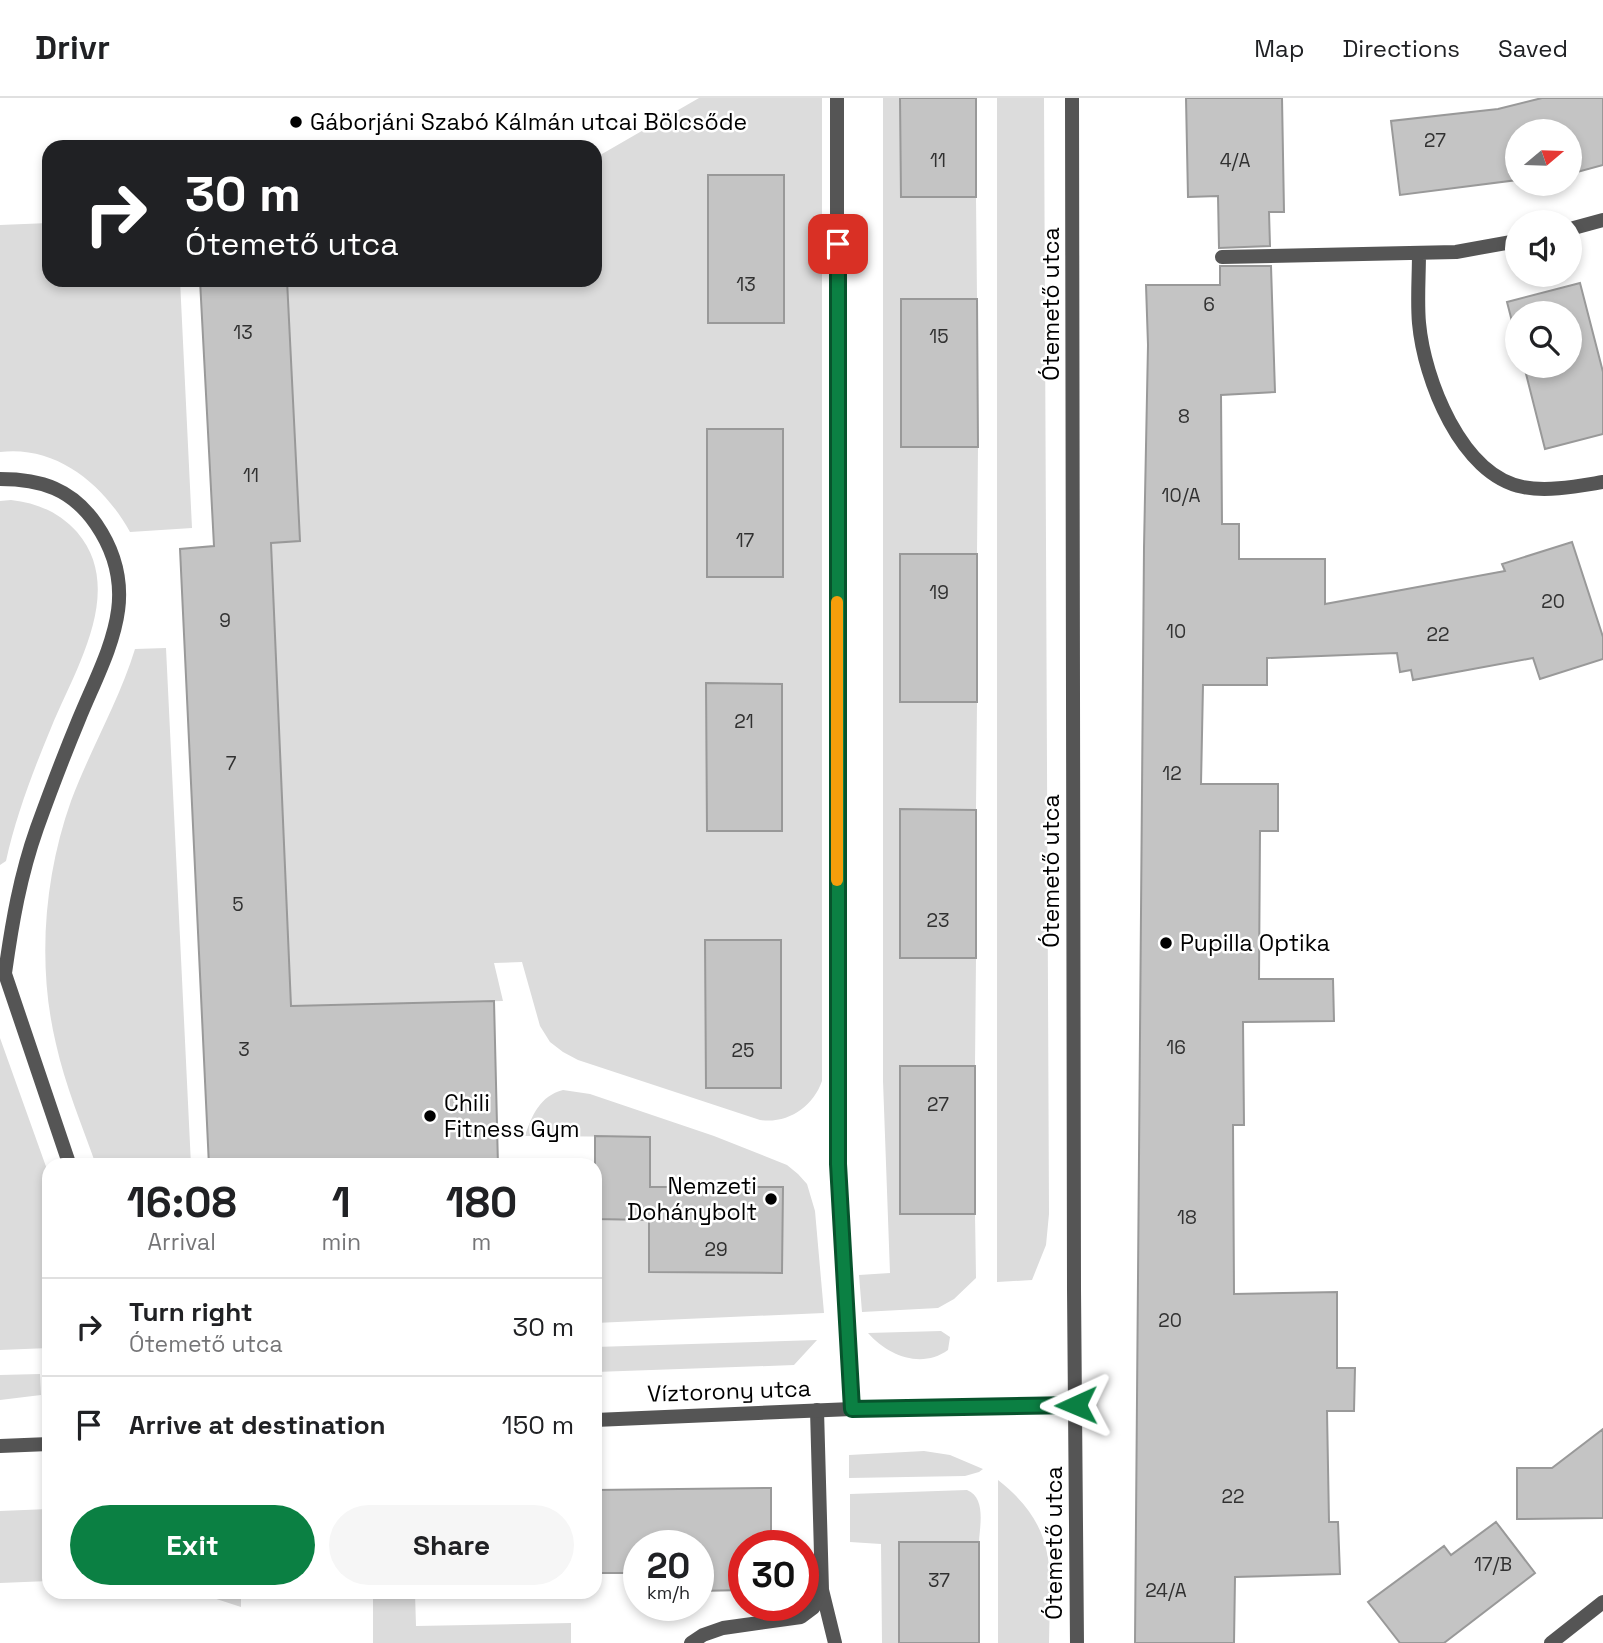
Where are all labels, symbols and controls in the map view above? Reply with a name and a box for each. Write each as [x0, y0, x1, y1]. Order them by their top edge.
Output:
text: Drivr [35, 27, 110, 69]
text: Map [1254, 33, 1304, 64]
text: Directions [1342, 33, 1460, 64]
text: Saved [1498, 33, 1568, 64]
place label: Gáborjáni Szabó Kálmán utcai Bölcsőde [310, 107, 747, 137]
marker: Gáborjáni Szabó Kálmán utcai Bölcsőde [288, 114, 304, 130]
north arrow [1505, 119, 1582, 196]
map controls [1505, 119, 1582, 378]
house number: 27 [1424, 128, 1446, 153]
house number: 11 [930, 148, 946, 173]
house number: 4/A [1220, 148, 1250, 173]
text: 30 m [185, 163, 301, 225]
icon: right [70, 168, 161, 259]
button: sound [1505, 210, 1582, 287]
pin [808, 214, 868, 274]
text: Ótemető utca [185, 224, 399, 264]
icon: arrive [819, 225, 857, 263]
street label: Ótemető utca [1036, 227, 1066, 381]
house number: 13 [736, 272, 756, 297]
house number: 6 [1203, 292, 1215, 317]
button: search [1505, 301, 1582, 378]
house number: 13 [233, 320, 253, 345]
house number: 15 [929, 324, 949, 349]
house number: 8 [1178, 404, 1190, 429]
house number: 11 [243, 463, 259, 488]
house number: 10/A [1162, 483, 1201, 508]
house number: 17 [736, 528, 755, 553]
house number: 19 [929, 580, 949, 605]
house number: 20 [1541, 589, 1565, 614]
house number: 9 [219, 608, 231, 633]
house number: 10 [1166, 619, 1186, 644]
house number: 22 [1427, 622, 1449, 647]
house number: 21 [734, 709, 754, 734]
house number: 7 [226, 751, 237, 776]
house number: 12 [1162, 761, 1182, 786]
street label: Ótemető utca [1036, 794, 1066, 948]
house number: 5 [232, 892, 244, 917]
house number: 23 [927, 908, 949, 933]
place label: Pupilla Optika [1180, 928, 1330, 958]
marker: Pupilla Optika [1158, 935, 1174, 951]
house number: 16 [1166, 1035, 1186, 1060]
house number: 3 [238, 1037, 250, 1062]
house number: 25 [732, 1038, 754, 1063]
place label: Chili Fitness Gym [444, 1088, 580, 1144]
house number: 27 [927, 1092, 949, 1117]
marker: Chili Fitness Gym [422, 1108, 438, 1124]
place label: Nemzeti Dohánybolt [627, 1171, 757, 1227]
text: 16:08 [127, 1176, 237, 1229]
text: 1 [332, 1176, 351, 1229]
text: 180 [446, 1176, 517, 1229]
marker: Nemzeti Dohánybolt [763, 1191, 779, 1207]
house number: 18 [1177, 1205, 1197, 1230]
text: Arrival [148, 1227, 216, 1257]
text: min [321, 1227, 361, 1257]
text: m [472, 1227, 491, 1257]
house number: 29 [704, 1237, 728, 1262]
text: Turn right [129, 1295, 253, 1329]
icon: right [70, 1308, 108, 1346]
house number: 20 [1158, 1308, 1182, 1333]
text: 30 m [513, 1310, 574, 1344]
text: Ótemető utca [129, 1329, 283, 1359]
position arrow [1039, 1368, 1113, 1442]
street label: Víztorony utca [647, 1373, 811, 1409]
icon: arrive [70, 1406, 108, 1444]
text: Arrive at destination [129, 1408, 386, 1442]
text: 150 m [502, 1408, 574, 1442]
street label: Ótemető utca [1039, 1466, 1069, 1620]
house number: 22 [1222, 1484, 1244, 1509]
button: Exit [70, 1505, 315, 1585]
button: Share [329, 1505, 574, 1585]
speed limit sign: 30 [728, 1530, 819, 1621]
text: 20 [647, 1544, 690, 1588]
house number: 17/B [1474, 1552, 1512, 1577]
house number: 37 [928, 1568, 950, 1593]
house number: 24/A [1145, 1578, 1187, 1603]
text: km/h [647, 1581, 690, 1604]

